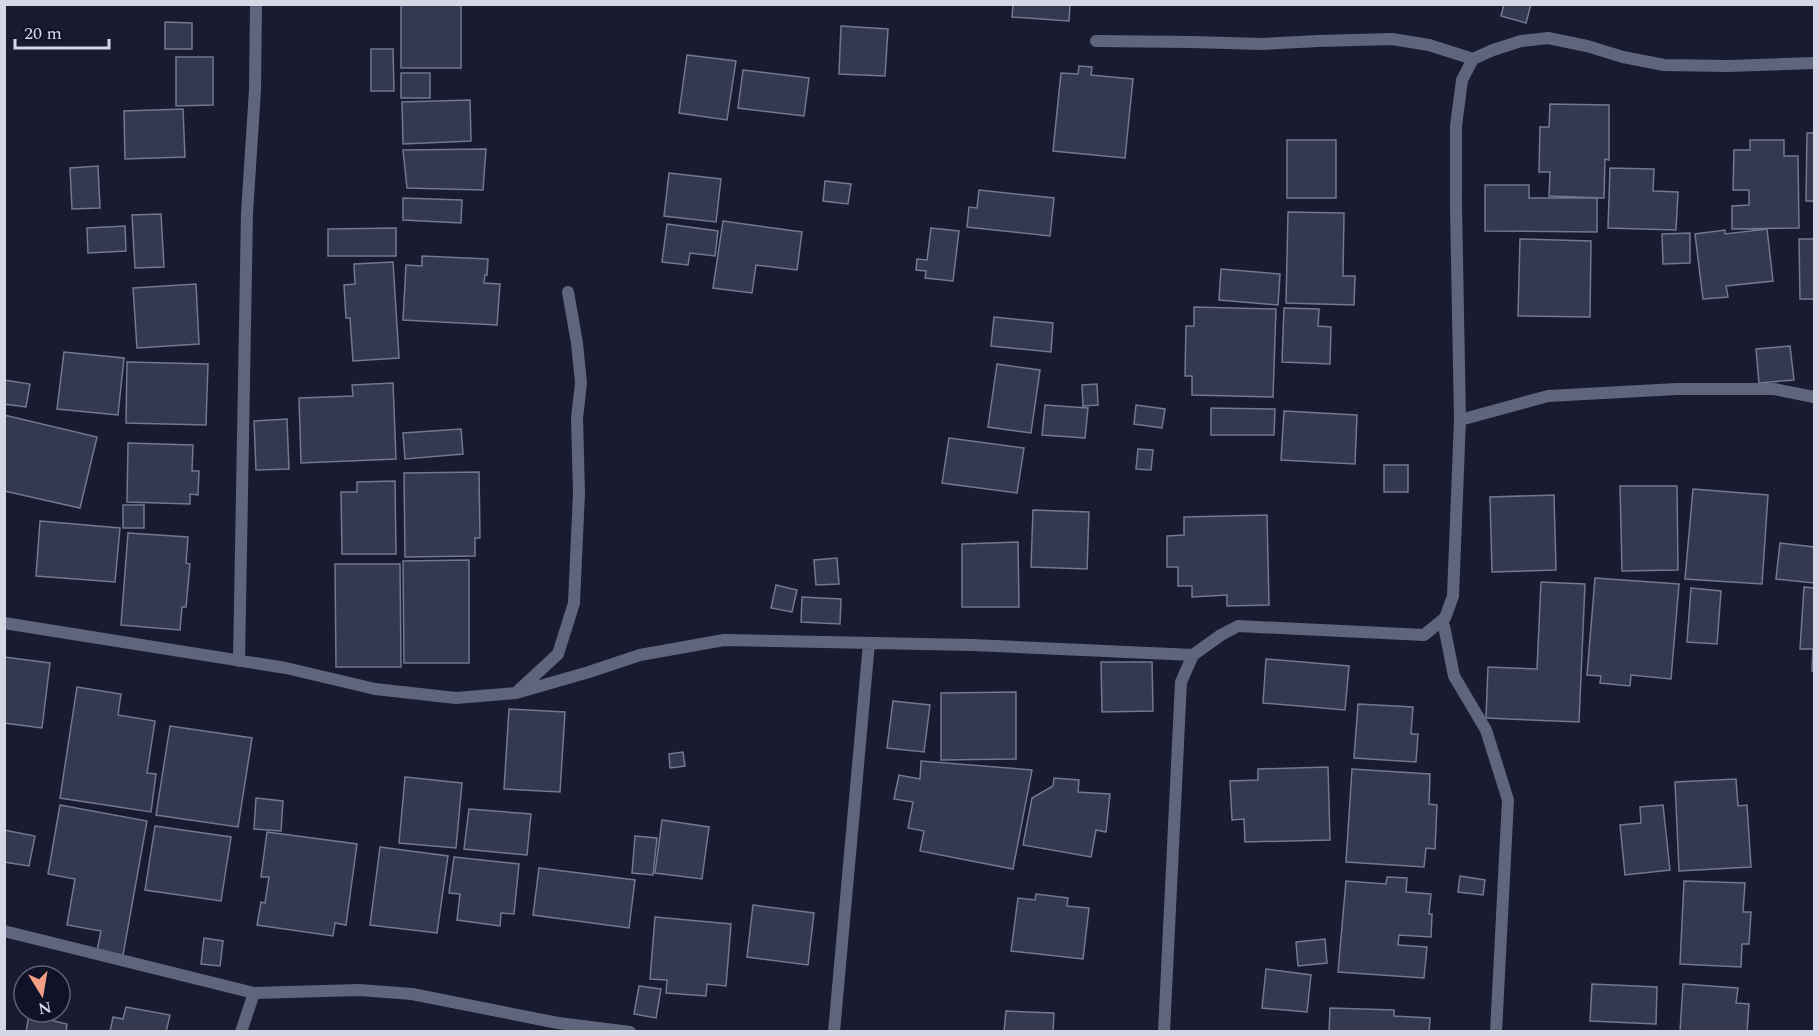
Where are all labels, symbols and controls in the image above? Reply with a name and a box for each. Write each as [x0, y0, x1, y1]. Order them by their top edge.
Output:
scale bar [15, 12, 110, 50]
text: 20 m [24, 20, 62, 47]
north arrow [12, 964, 72, 1024]
text: N [36, 995, 53, 1021]

